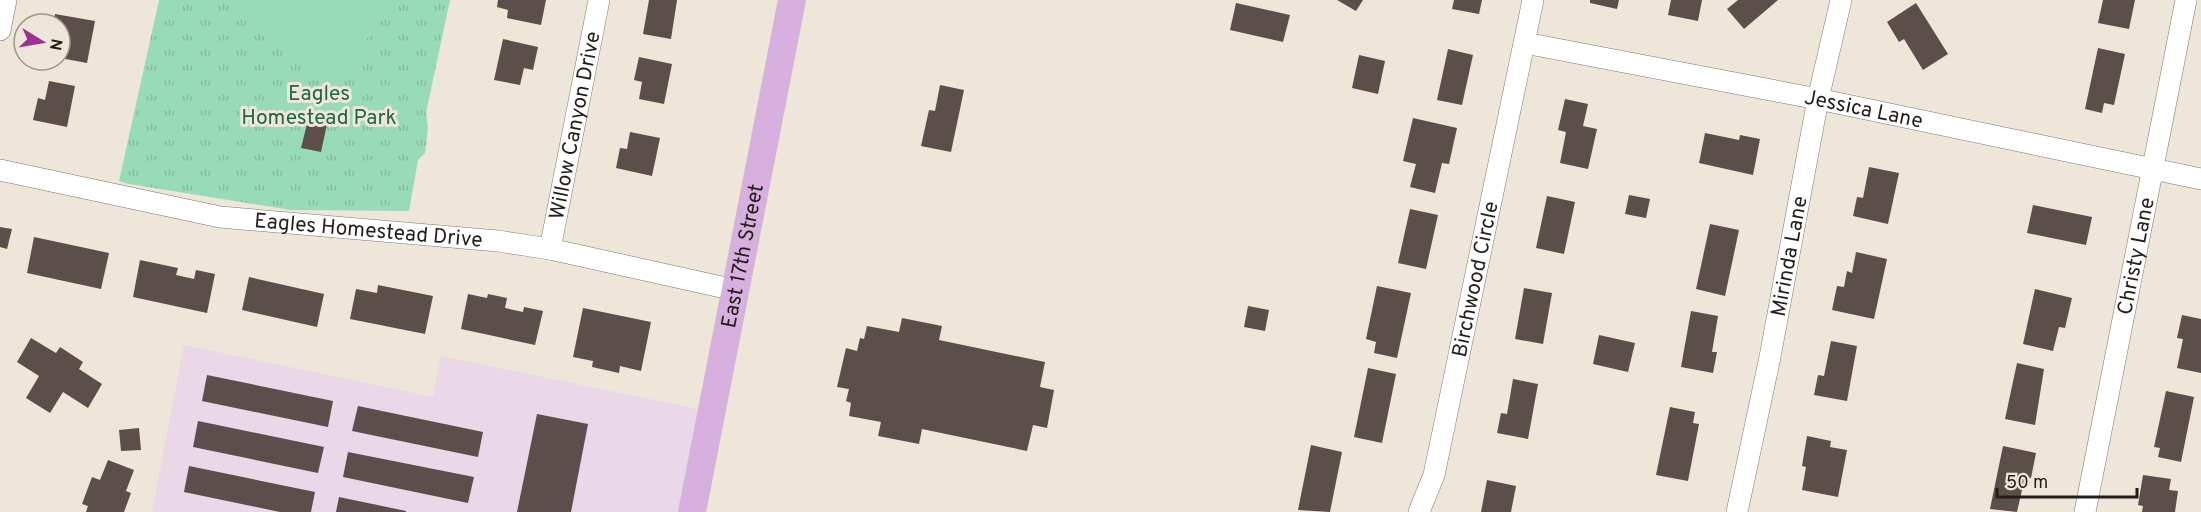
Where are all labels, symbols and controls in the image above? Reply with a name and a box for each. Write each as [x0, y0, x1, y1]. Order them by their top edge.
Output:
north arrow [12, 12, 72, 72]
street label: Willow Canyon Drive [544, 29, 608, 222]
text: N [44, 37, 66, 52]
park label: Eagles Homestead Park [241, 81, 397, 132]
street label: Jessica Lane [1802, 85, 1925, 136]
street label: East 17th Street [716, 182, 771, 331]
street label: Mirinda Lane [1766, 194, 1815, 319]
street label: Christy Lane [2112, 195, 2162, 317]
street label: Birchwood Circle [1447, 199, 1506, 360]
street label: Eagles Homestead Drive [253, 208, 484, 255]
scale bar [1997, 461, 2136, 499]
text: 50 m [2006, 472, 2048, 495]

